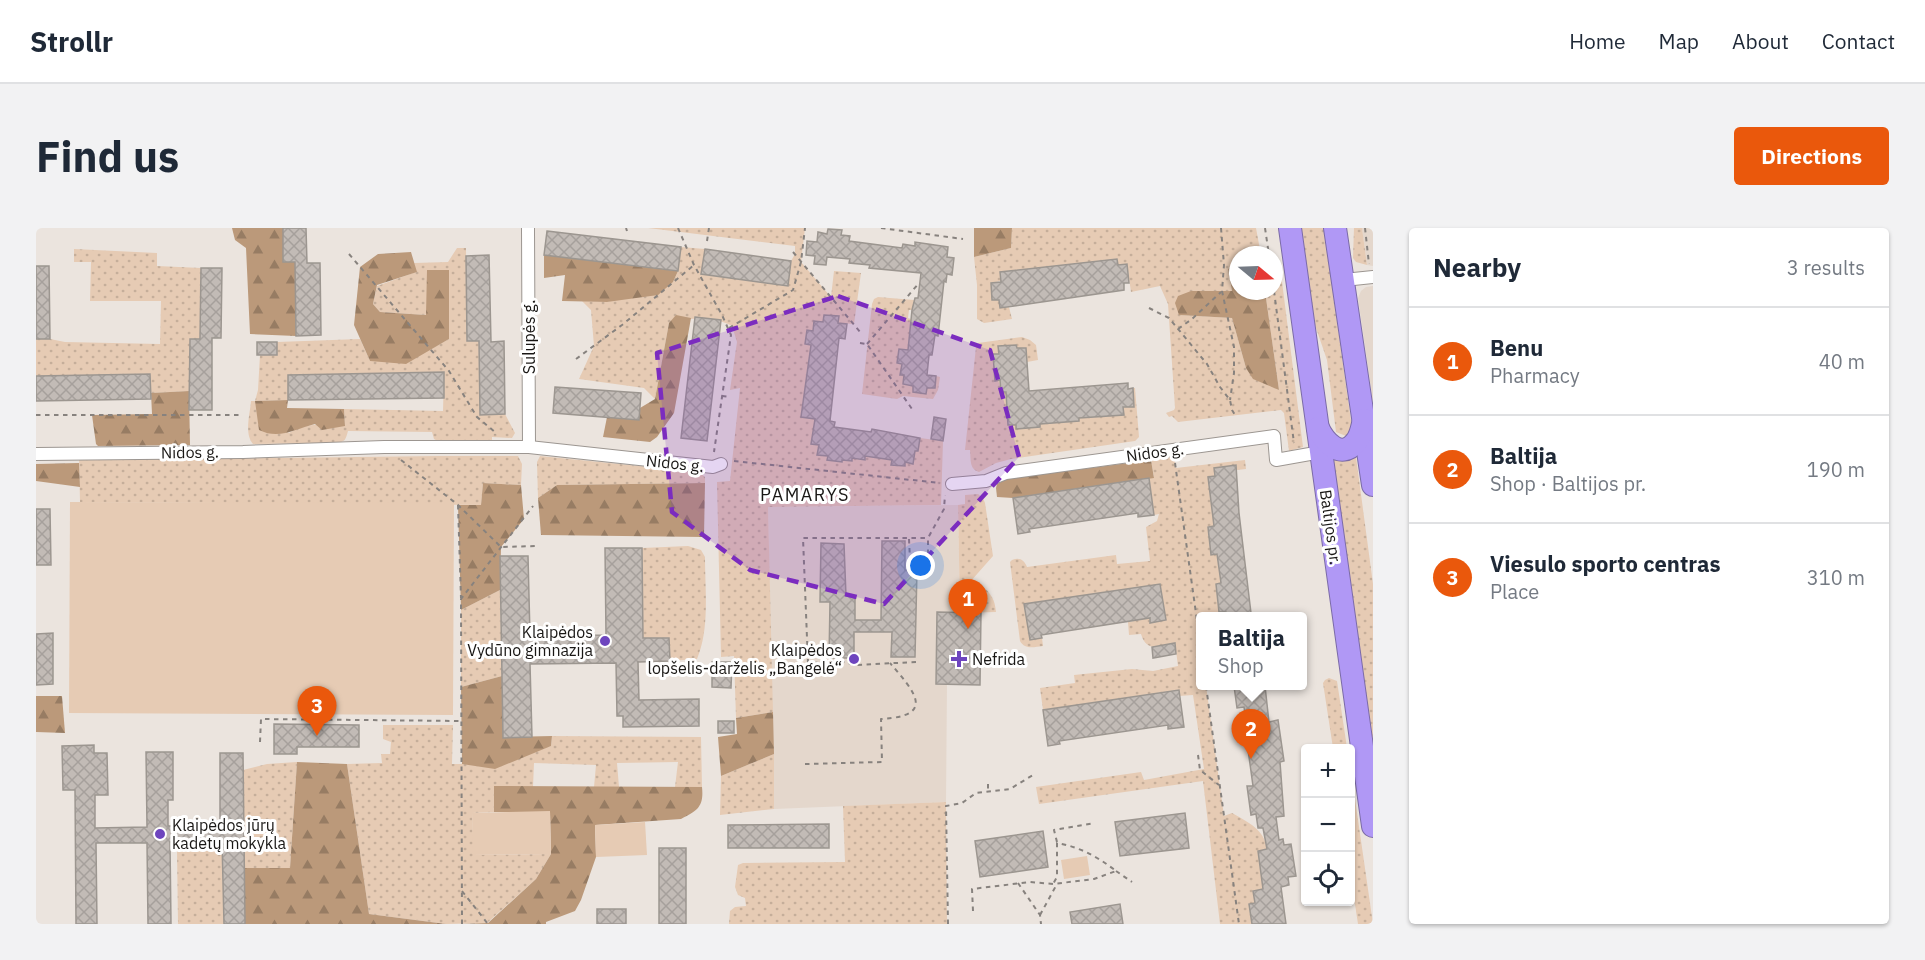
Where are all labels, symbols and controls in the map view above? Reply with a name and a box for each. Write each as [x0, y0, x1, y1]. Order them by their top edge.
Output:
text: Strollr [30, 23, 113, 60]
text: Home [1569, 27, 1626, 55]
text: Map [1659, 27, 1699, 55]
text: About [1732, 27, 1789, 55]
text: Contact [1822, 27, 1895, 55]
button: Directions [1734, 127, 1889, 185]
text: Find us [36, 129, 179, 184]
north arrow [1229, 246, 1283, 300]
text: Nearby [1433, 250, 1521, 284]
text: 3 results [1787, 254, 1865, 281]
street label: Sulupės g. [519, 300, 539, 374]
text: Benu [1490, 333, 1543, 362]
text: 1 [1447, 348, 1459, 375]
text: 40 m [1819, 348, 1865, 375]
text: Pharmacy [1490, 362, 1580, 389]
street label: Nidos g. [1125, 438, 1185, 466]
street label: Nidos g. [161, 441, 219, 463]
text: Baltija [1490, 441, 1557, 470]
street label: Nidos g. [645, 450, 705, 476]
text: 2 [1447, 456, 1459, 483]
text: 190 m [1807, 456, 1865, 483]
text: Shop · Baltijos pr. [1490, 470, 1646, 497]
district label: PAMARYS [760, 483, 850, 506]
street label: Baltijos pr. [1316, 488, 1346, 566]
text: Viesulo sporto centras [1490, 549, 1721, 578]
your location [906, 551, 935, 580]
text: 3 [1447, 564, 1459, 591]
text: 310 m [1807, 564, 1865, 591]
text: Place [1490, 578, 1539, 605]
pin: 1 [948, 580, 988, 629]
popup [1196, 612, 1307, 690]
place label: Klaipėdos Vydūno gimnazija [467, 622, 593, 660]
text: Baltija [1218, 623, 1285, 652]
marker: Klaipėdos Vydūno gimnazija [598, 634, 612, 648]
place label: Klaipėdos lopšelis-darželis „Bangelė“ [648, 640, 842, 678]
place label: Nefrida [972, 649, 1025, 669]
marker: Nefrida [950, 650, 968, 668]
marker: Klaipėdos lopšelis-darželis „Bangelė“ [847, 652, 861, 666]
text: Shop [1218, 652, 1264, 679]
pin: 3 [298, 686, 336, 736]
pin: 2 [1232, 710, 1270, 759]
map controls [1301, 744, 1355, 906]
button: + [1301, 744, 1355, 798]
button: − [1301, 798, 1355, 852]
place label: Klaipėdos jūrų kadetų mokykla [172, 815, 287, 853]
marker: Klaipėdos jūrų kadetų mokykla [153, 827, 167, 841]
button: locate [1301, 852, 1355, 906]

